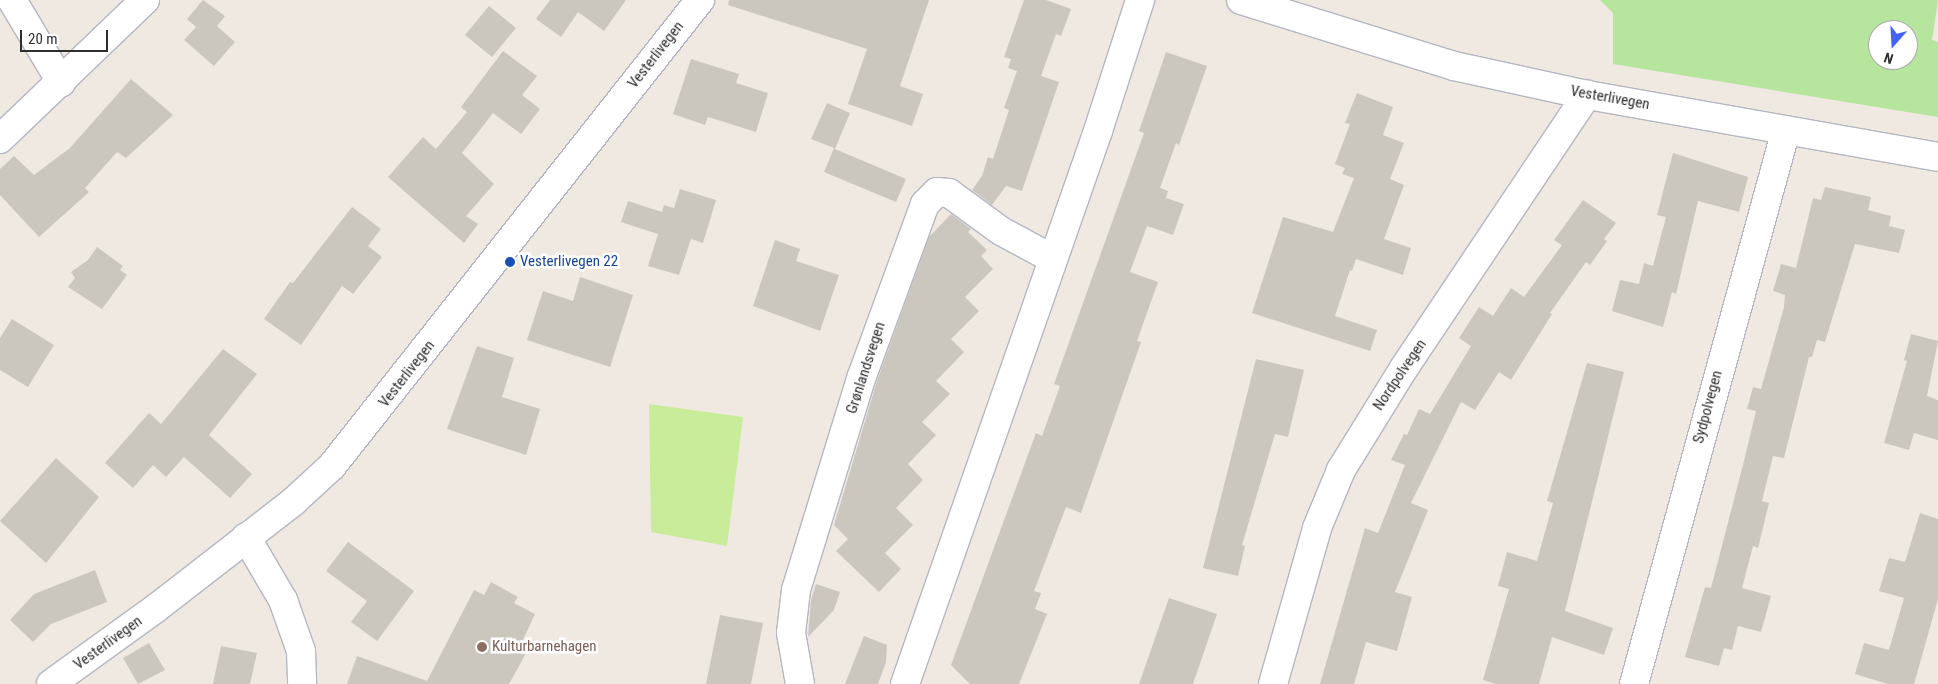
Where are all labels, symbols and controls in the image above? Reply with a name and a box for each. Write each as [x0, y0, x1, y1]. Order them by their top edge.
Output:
street label: Vesterlivegen [624, 18, 688, 92]
scale bar [22, 20, 110, 52]
north arrow [1868, 20, 1918, 70]
text: 20 m [28, 30, 58, 48]
text: N [1882, 49, 1895, 67]
street label: Vesterlivegen [1569, 82, 1651, 114]
place label: Vesterlivegen 22 [520, 253, 618, 271]
marker: Vesterlivegen 22 [504, 256, 516, 268]
street label: Grønlandsvegen [843, 320, 889, 416]
street label: Nordpolvegen [1370, 336, 1430, 414]
street label: Vesterlivegen [375, 337, 439, 411]
street label: Sydpolvegen [1690, 369, 1726, 445]
street label: Vesterlivegen [70, 612, 146, 674]
place label: Kulturbarnehagen [492, 638, 597, 656]
marker: Kulturbarnehagen [476, 641, 488, 653]

